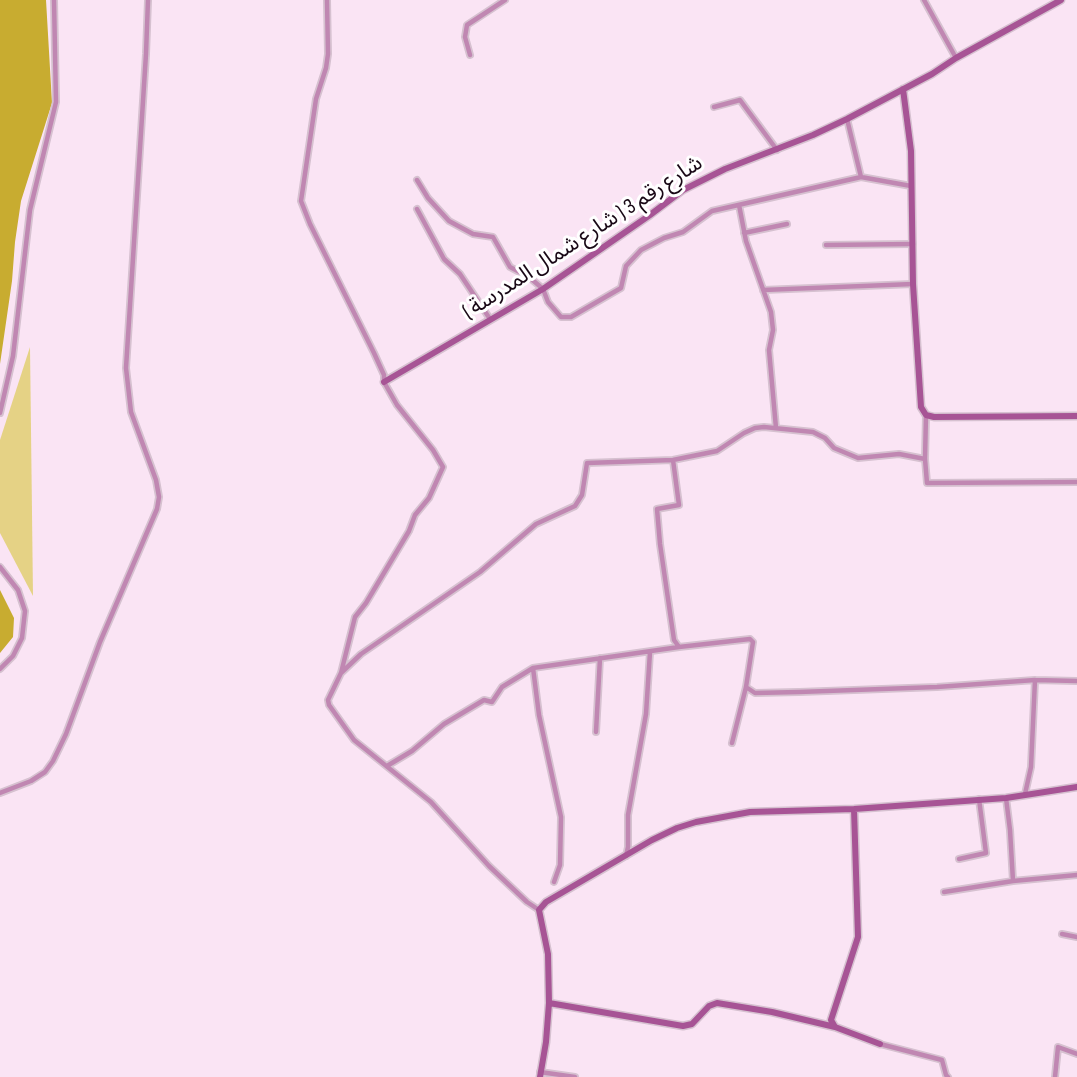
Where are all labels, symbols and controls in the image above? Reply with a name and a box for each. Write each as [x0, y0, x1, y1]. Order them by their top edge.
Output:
street label: شارع رقم 3 ( شارع شمال المدرسة ) [458, 150, 708, 326]

